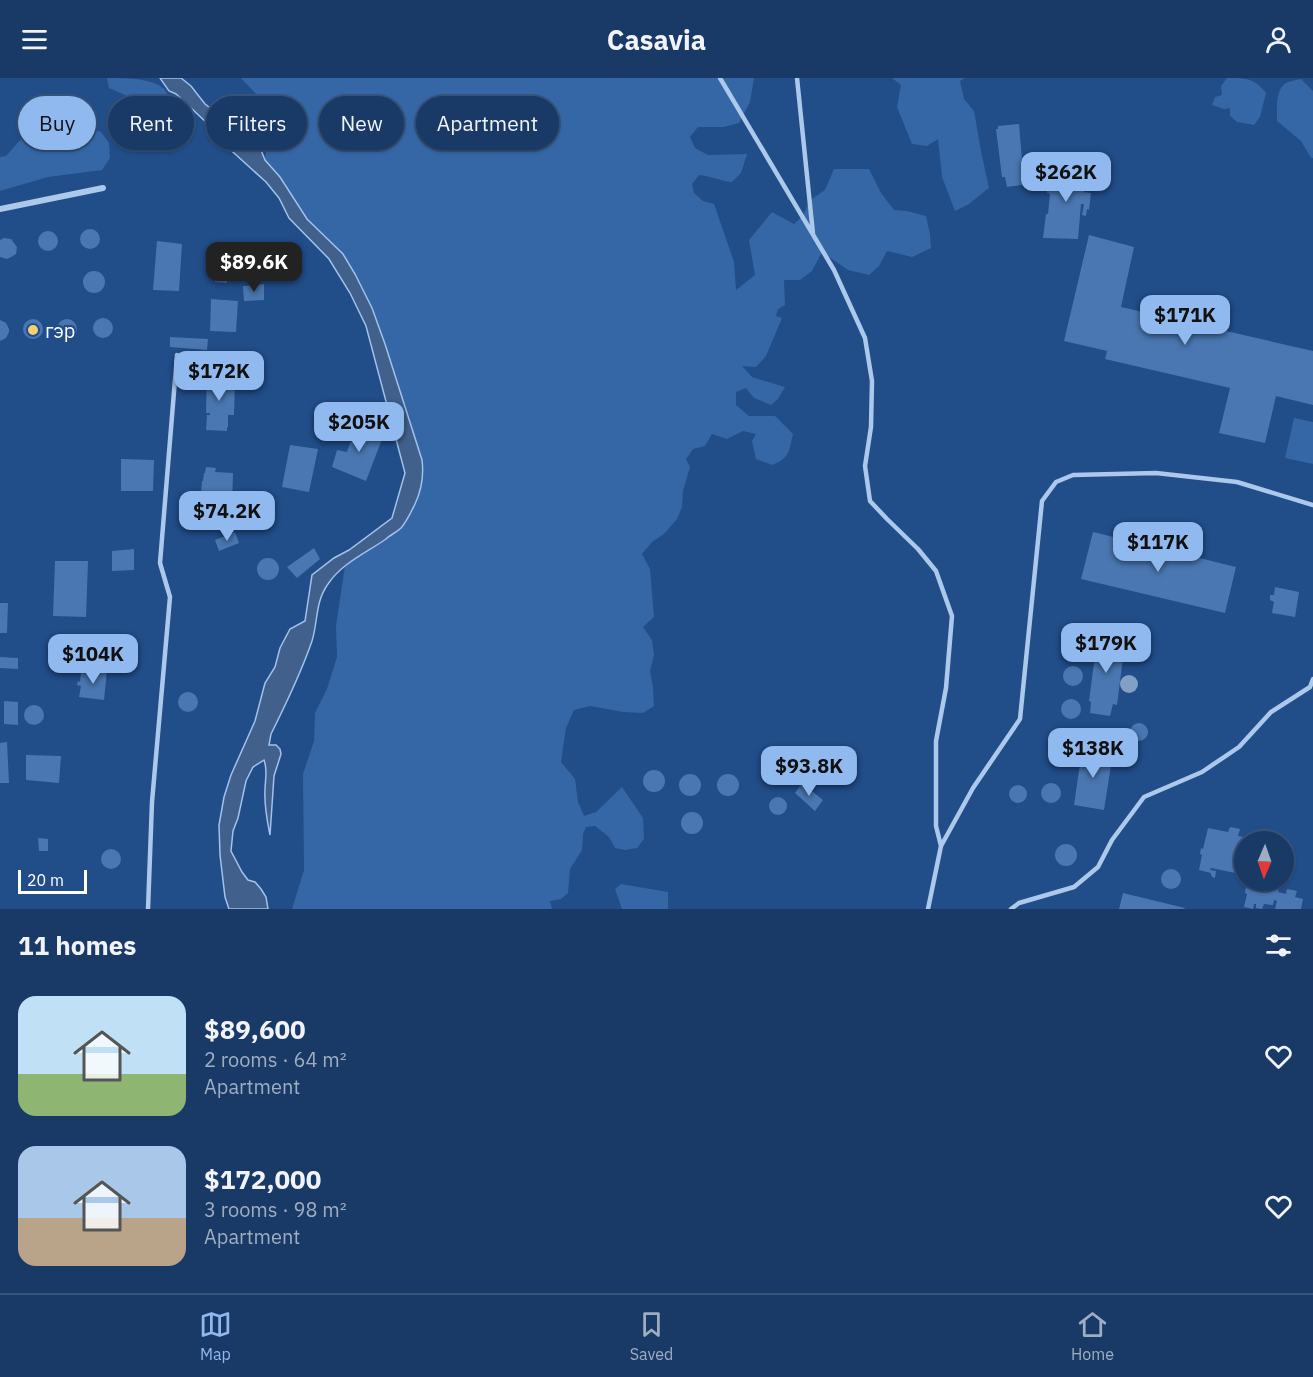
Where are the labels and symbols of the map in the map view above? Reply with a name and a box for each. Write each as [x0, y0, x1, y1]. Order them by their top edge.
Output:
pin: $262K [1024, 152, 1108, 203]
pin: $89.6K [205, 242, 303, 293]
pin: $171K [1143, 295, 1227, 346]
place label: гэр [45, 317, 75, 344]
marker: гэр [26, 323, 40, 337]
pin: $172K [177, 351, 261, 402]
pin: $205K [317, 402, 401, 453]
pin: $74.2K [178, 491, 276, 542]
pin: $117K [1116, 522, 1200, 573]
pin: $179K [1064, 623, 1148, 674]
pin: $104K [51, 634, 135, 685]
pin: $138K [1051, 728, 1135, 779]
pin: $93.8K [760, 746, 858, 797]
north arrow [1234, 831, 1294, 891]
scale bar [18, 867, 87, 894]

